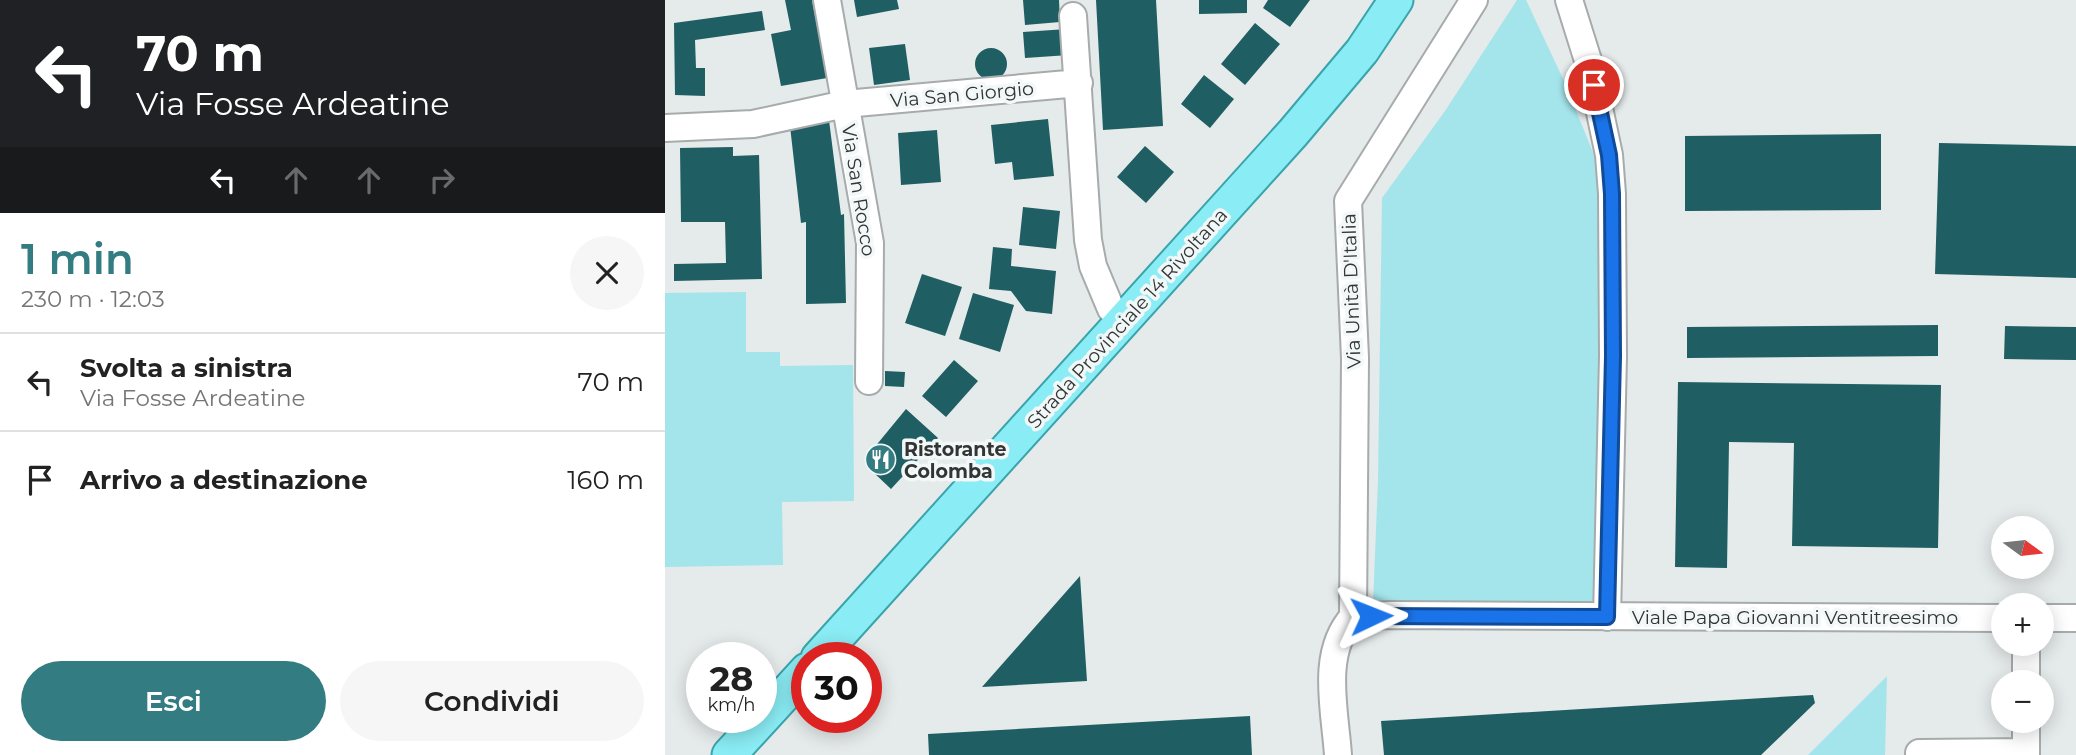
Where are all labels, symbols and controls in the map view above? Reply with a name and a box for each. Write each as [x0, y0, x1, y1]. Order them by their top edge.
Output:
text: 70 m [136, 24, 264, 83]
icon: left [21, 28, 112, 119]
pin [1564, 55, 1624, 115]
icon: arrive [1575, 66, 1613, 104]
street label: Via San Giorgio [889, 77, 1035, 112]
text: Via Fosse Ardeatine [136, 84, 450, 123]
street label: Via San Rocco [837, 122, 880, 258]
icon: left [204, 161, 242, 199]
icon: ahead [277, 161, 315, 199]
icon: ahead [350, 161, 388, 199]
icon: right [423, 161, 461, 199]
street label: Strada Provinciale 14 Rivoltana [1022, 204, 1232, 433]
street label: Via Unità D'Italia [1337, 213, 1366, 369]
text: 1 min [21, 233, 134, 285]
button: close [570, 236, 644, 310]
text: 230 m · 12:03 [21, 285, 165, 313]
text: Svolta a sinistra [80, 352, 293, 384]
icon: left [21, 363, 59, 401]
text: 70 m [578, 366, 644, 398]
text: Via Fosse Ardeatine [80, 384, 305, 412]
place label: Ristorante Colomba [904, 438, 1006, 483]
restaurant icon: Ristorante Colomba [864, 443, 898, 477]
icon: arrive [21, 461, 59, 499]
text: Arrivo a destinazione [80, 464, 368, 496]
text: 160 m [567, 464, 644, 496]
north arrow [1991, 516, 2055, 579]
map controls [1991, 516, 2054, 733]
position arrow [1334, 579, 1408, 653]
button: + [1991, 593, 2054, 656]
street label: Viale Papa Giovanni Ventitreesimo [1632, 606, 1958, 629]
speed limit sign: 30 [791, 642, 882, 733]
text: 28 [710, 657, 753, 700]
button: Esci [21, 661, 326, 741]
button: Condividi [340, 661, 644, 741]
button: − [1991, 670, 2054, 733]
text: km/h [707, 694, 756, 716]

